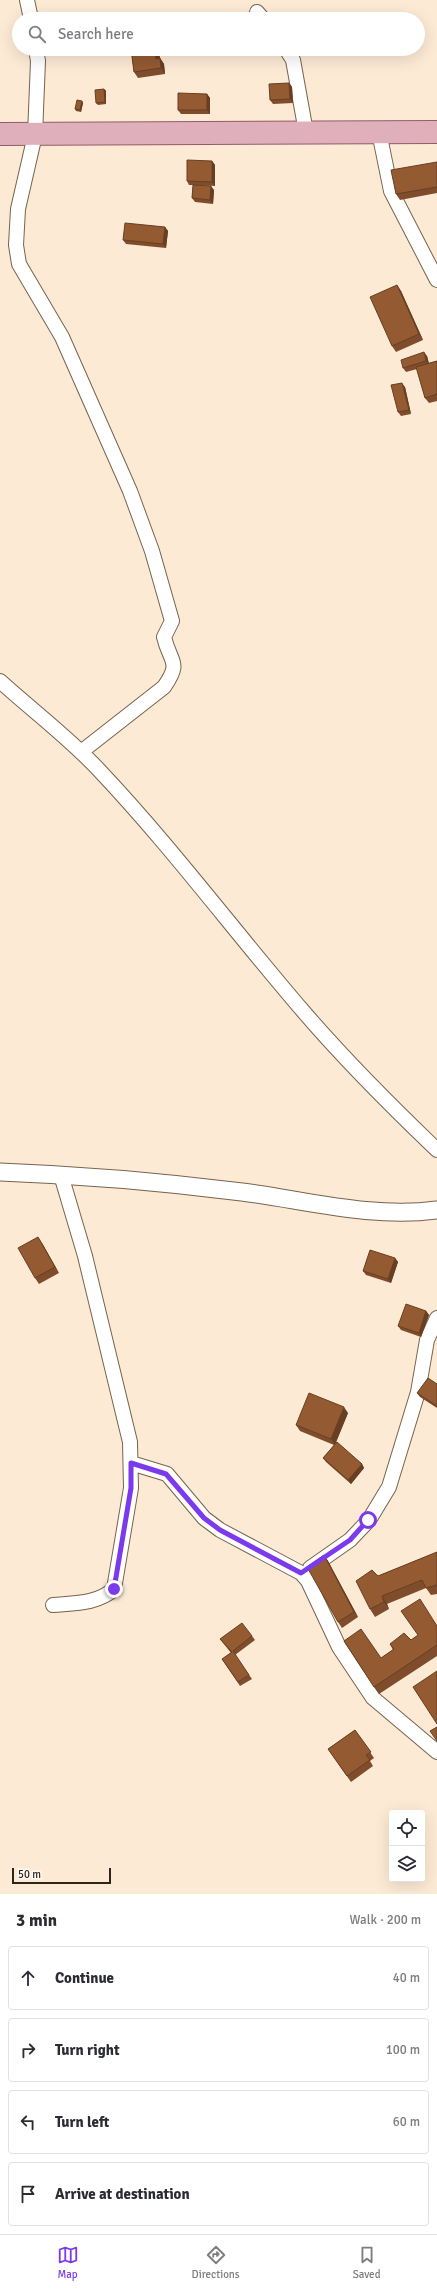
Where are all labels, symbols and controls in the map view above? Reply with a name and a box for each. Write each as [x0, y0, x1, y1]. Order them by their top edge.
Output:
search box [12, 12, 425, 56]
icon: search [26, 23, 48, 45]
text: Search here [58, 25, 134, 43]
route start [359, 1511, 377, 1529]
route end [105, 1580, 123, 1598]
map controls [389, 1810, 425, 1882]
button: locate [389, 1810, 425, 1846]
button: layers [389, 1846, 425, 1882]
scale bar [12, 1866, 111, 1885]
text: 50 m [18, 1868, 41, 1881]
text: 3 min [16, 1910, 57, 1931]
text: Walk · 200 m [350, 1912, 421, 1928]
icon: ahead [17, 1967, 39, 1989]
text: Continue [55, 1969, 114, 1987]
text: 40 m [393, 1970, 420, 1986]
icon: right [17, 2039, 39, 2061]
text: Turn right [55, 2041, 120, 2059]
text: 100 m [386, 2042, 420, 2058]
icon: left [17, 2111, 39, 2133]
text: Turn left [55, 2113, 109, 2131]
text: 60 m [393, 2114, 420, 2130]
icon: arrive [17, 2183, 39, 2205]
text: Arrive at destination [55, 2185, 190, 2203]
tab: Map [57, 2244, 79, 2281]
tab: Directions [192, 2244, 240, 2281]
tab: Saved [353, 2244, 380, 2281]

